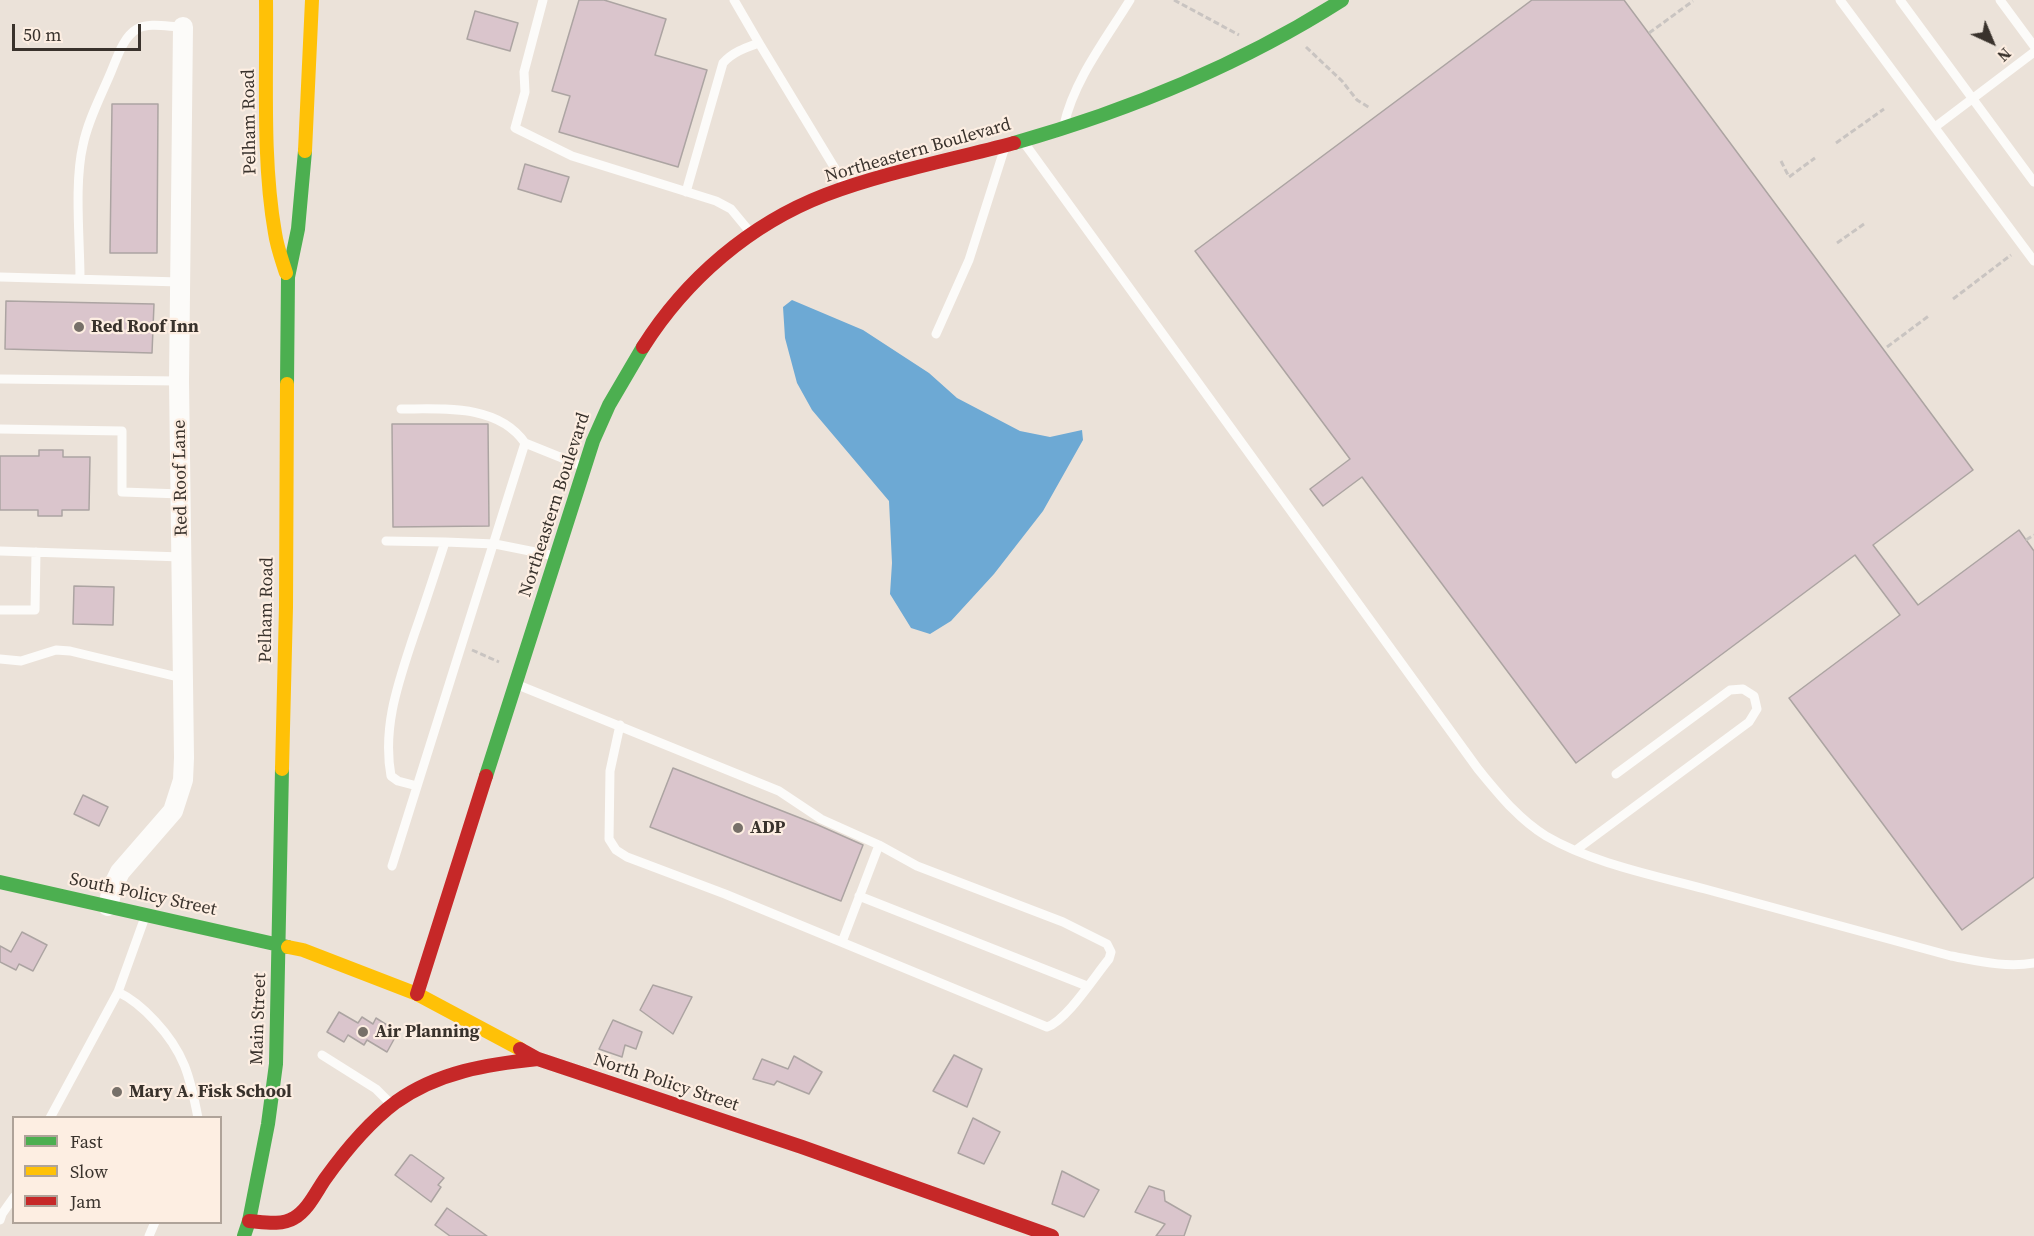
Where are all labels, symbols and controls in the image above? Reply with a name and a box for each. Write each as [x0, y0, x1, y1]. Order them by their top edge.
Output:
scale bar [15, 12, 144, 50]
north arrow [1962, 12, 2022, 72]
text: 50 m [23, 22, 61, 47]
text: N [1993, 43, 2016, 67]
street label: Pelham Road [238, 69, 262, 175]
street label: Northeastern Boulevard [822, 114, 1014, 188]
place label: Red Roof Inn [91, 316, 199, 338]
marker: Red Roof Inn [72, 320, 86, 334]
street label: Northeastern Boulevard [515, 410, 595, 600]
street label: Red Roof Lane [169, 419, 193, 537]
street label: Pelham Road [255, 557, 279, 663]
place label: ADP [750, 817, 785, 839]
marker: ADP [731, 821, 745, 835]
street label: South Policy Street [68, 869, 218, 921]
street label: Main Street [247, 973, 271, 1065]
place label: Air Planning [375, 1021, 480, 1043]
marker: Air Planning [356, 1025, 370, 1039]
street label: North Policy Street [591, 1049, 741, 1117]
place label: Mary A. Fisk School [129, 1081, 292, 1103]
marker: Mary A. Fisk School [110, 1085, 124, 1099]
legend [12, 1116, 222, 1224]
text: Fast [70, 1129, 103, 1154]
text: Slow [70, 1159, 108, 1184]
text: Jam [70, 1189, 102, 1214]

